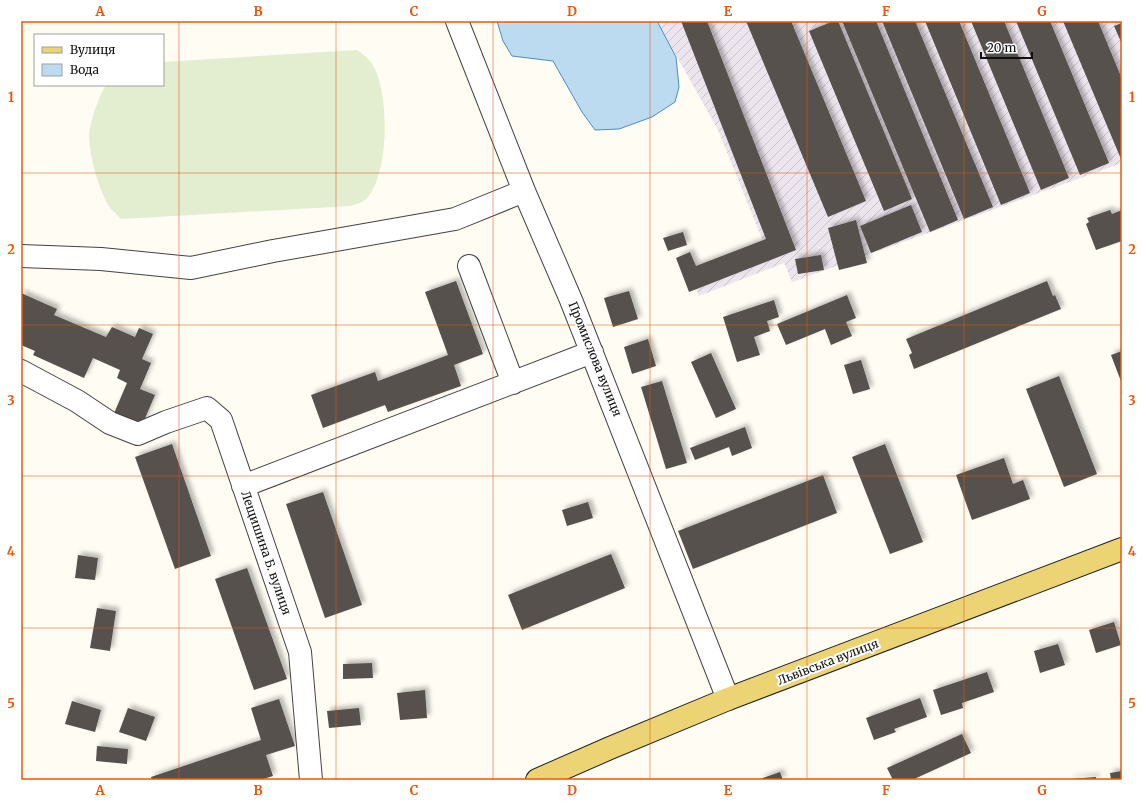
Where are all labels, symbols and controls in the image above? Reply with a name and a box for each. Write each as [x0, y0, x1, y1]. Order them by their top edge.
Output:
text: A [94, 3, 105, 20]
text: B [253, 3, 263, 20]
text: C [410, 3, 419, 20]
text: D [567, 3, 577, 20]
text: E [724, 3, 733, 20]
text: F [882, 3, 890, 20]
text: G [1037, 3, 1047, 20]
legend [34, 34, 164, 86]
scale bar [981, 34, 1032, 60]
text: 20 m [987, 40, 1016, 55]
text: Вулиця [70, 42, 115, 57]
text: Вода [70, 62, 100, 77]
text: 1 [8, 89, 14, 106]
text: 1 [1129, 89, 1135, 106]
text: 2 [7, 241, 15, 258]
text: 2 [1128, 241, 1136, 258]
street label: Промислова вулиця [566, 299, 625, 418]
text: 3 [7, 392, 15, 409]
text: 3 [1128, 392, 1136, 409]
street label: Лещишина Б. вулиця [238, 489, 295, 617]
text: 4 [7, 543, 16, 560]
text: 4 [1128, 543, 1137, 560]
street label: Львівська вулиця [775, 635, 880, 688]
text: 5 [7, 695, 15, 712]
text: 5 [1128, 695, 1136, 712]
text: A [94, 782, 105, 799]
text: B [253, 782, 263, 799]
text: C [410, 782, 419, 799]
text: D [567, 782, 577, 799]
text: E [724, 782, 733, 799]
text: F [882, 782, 890, 799]
text: G [1037, 782, 1047, 799]

